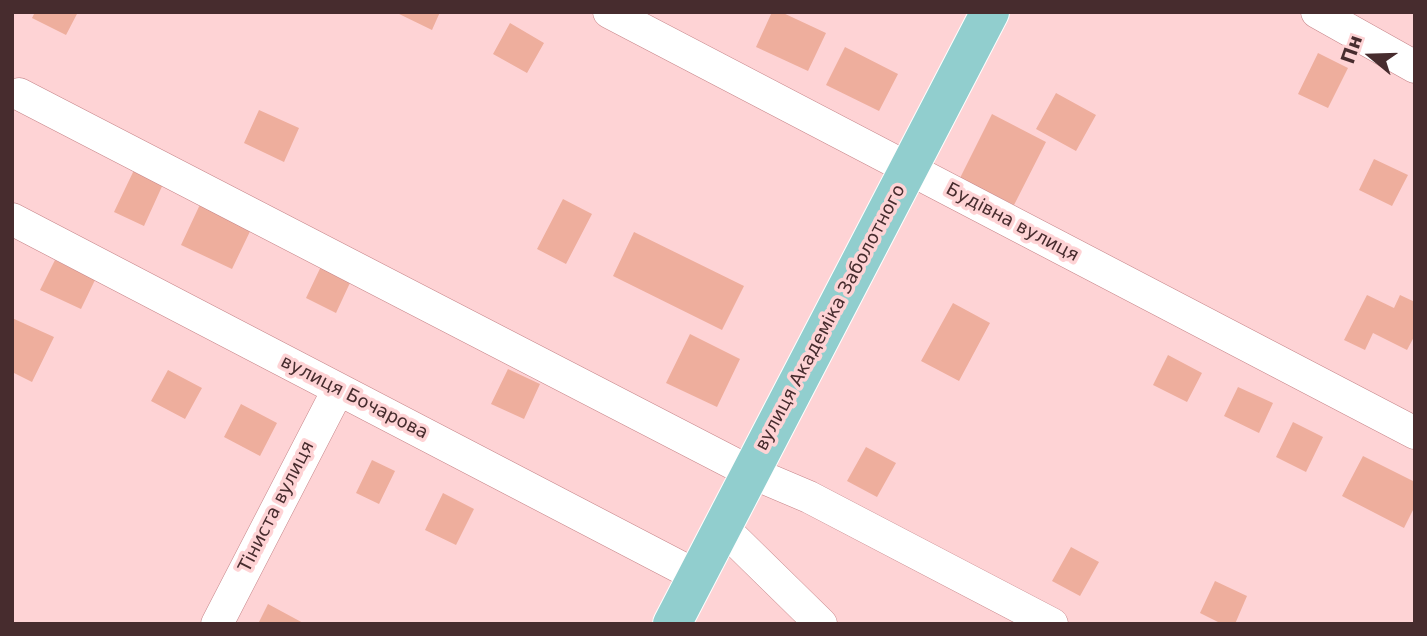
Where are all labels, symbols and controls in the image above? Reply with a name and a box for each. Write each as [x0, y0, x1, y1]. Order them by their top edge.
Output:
north arrow [1336, 21, 1406, 91]
text: Пн [1336, 32, 1366, 66]
street label: Будівна вулиця [942, 179, 1082, 267]
street label: вулиця Академіка Заболотного [751, 181, 911, 455]
street label: вулиця Бочарова [277, 352, 431, 444]
street label: Тіниста вулиця [235, 438, 319, 576]

